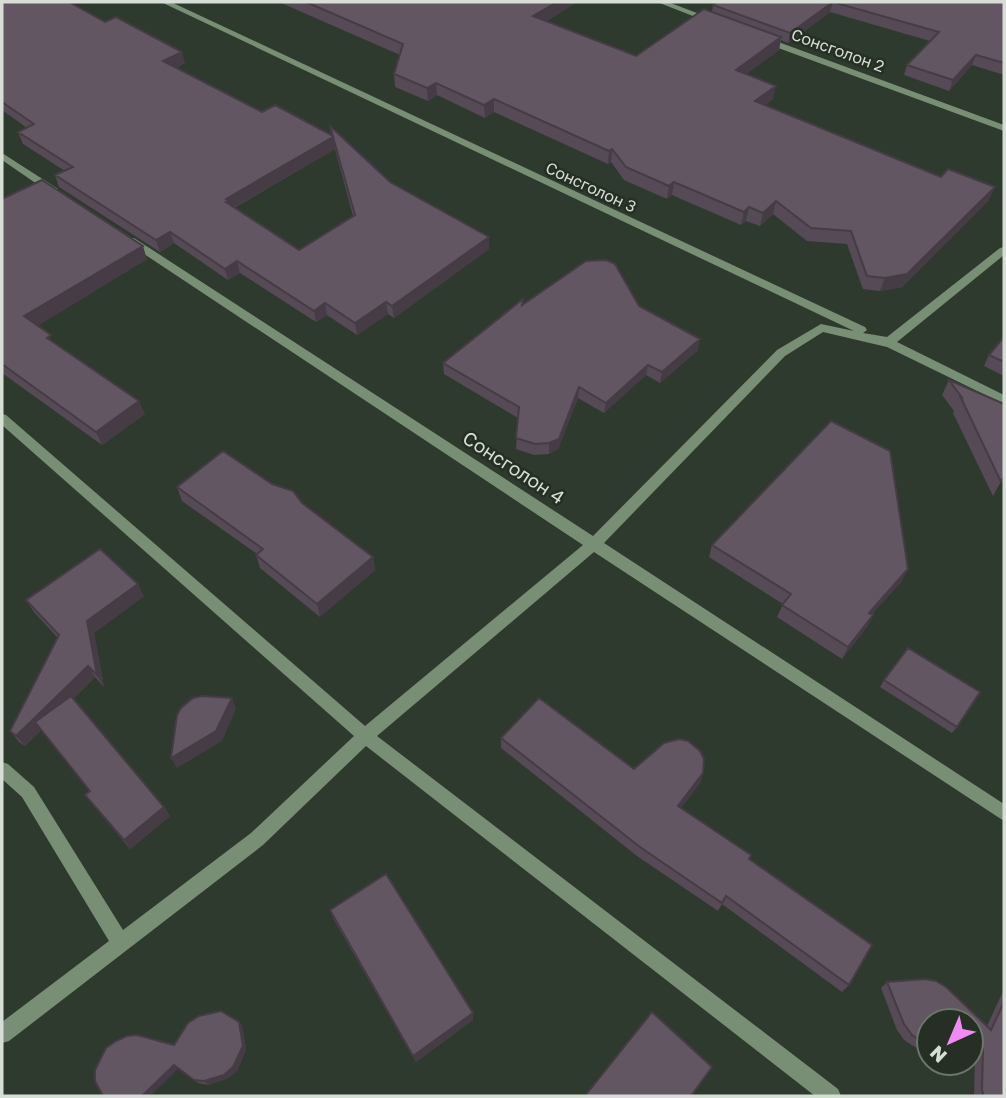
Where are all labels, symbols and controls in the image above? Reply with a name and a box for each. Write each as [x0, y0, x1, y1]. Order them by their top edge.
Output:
street label: Сонсголон 2 [789, 24, 887, 76]
street label: Сонсголон 3 [543, 157, 639, 217]
street label: Сонсголон 4 [459, 426, 569, 508]
north arrow [915, 1007, 985, 1077]
text: N [925, 1041, 951, 1068]

